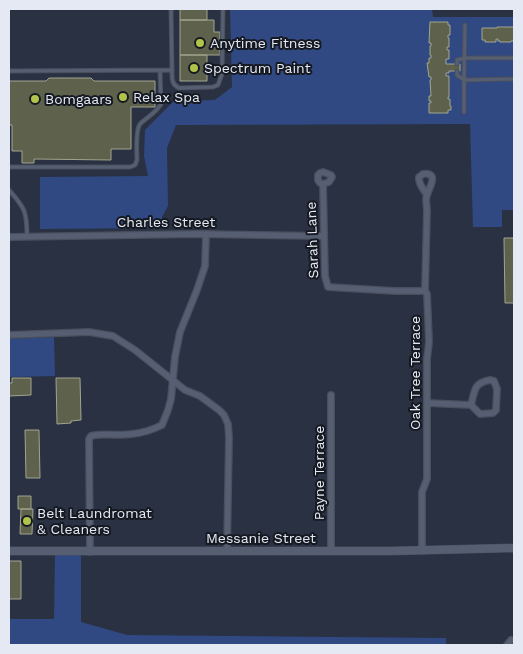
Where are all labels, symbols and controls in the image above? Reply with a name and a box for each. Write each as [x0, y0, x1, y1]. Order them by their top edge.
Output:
place label: Anytime Fitness [210, 35, 320, 51]
marker: Anytime Fitness [194, 37, 206, 49]
place label: Spectrum Paint [204, 60, 311, 76]
marker: Spectrum Paint [188, 62, 200, 74]
place label: Relax Spa [133, 89, 200, 105]
place label: Bomgaars [45, 91, 112, 107]
marker: Relax Spa [117, 91, 129, 103]
marker: Bomgaars [29, 93, 41, 105]
street label: Sarah Lane [303, 201, 321, 279]
street label: Charles Street [117, 214, 215, 230]
street label: Oak Tree Terrace [407, 316, 423, 430]
street label: Payne Terrace [311, 426, 327, 520]
place label: Belt Laundromat & Cleaners [37, 505, 152, 537]
marker: Belt Laundromat & Cleaners [21, 515, 33, 527]
street label: Messanie Street [206, 530, 316, 546]

